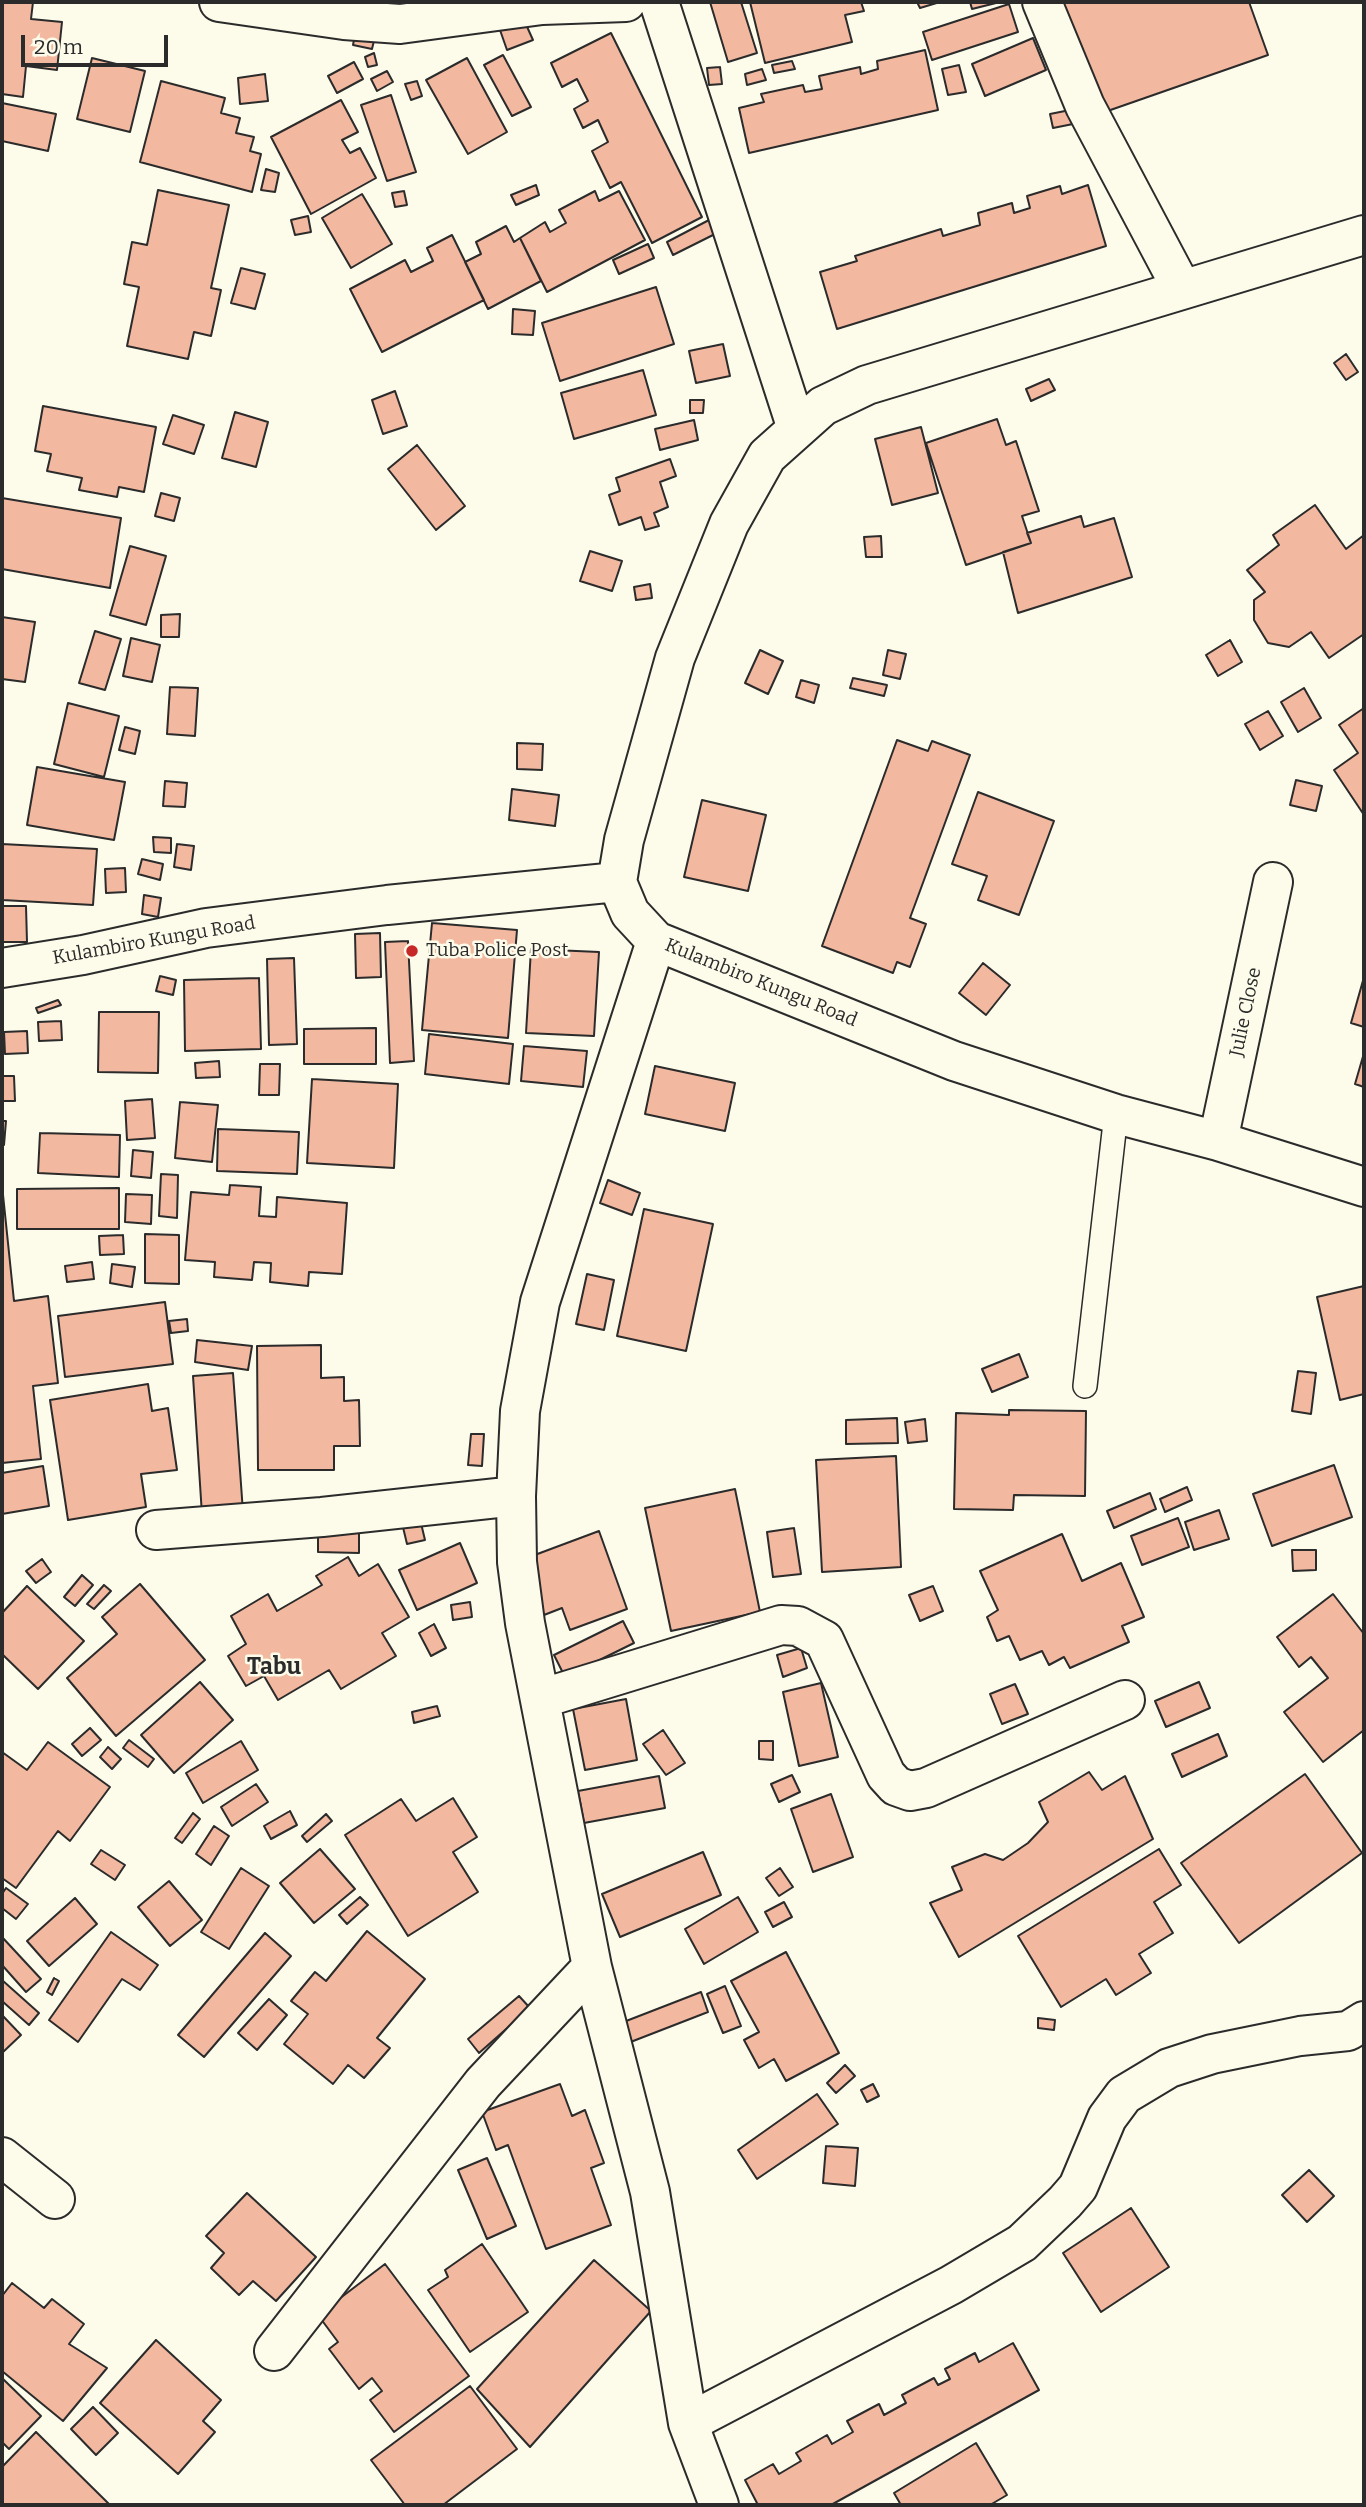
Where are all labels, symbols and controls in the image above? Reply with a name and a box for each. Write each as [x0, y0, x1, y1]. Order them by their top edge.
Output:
scale bar [24, 21, 172, 65]
text: 20 m [34, 34, 83, 60]
street label: Kulambiro Kungu Road [51, 912, 257, 970]
street label: Kulambiro Kungu Road [662, 934, 860, 1032]
place label: Tuba Police Post [426, 940, 568, 962]
marker: Tuba Police Post [404, 943, 420, 959]
street label: Julie Close [1225, 965, 1267, 1059]
district label: Tabu [247, 1654, 301, 1682]

